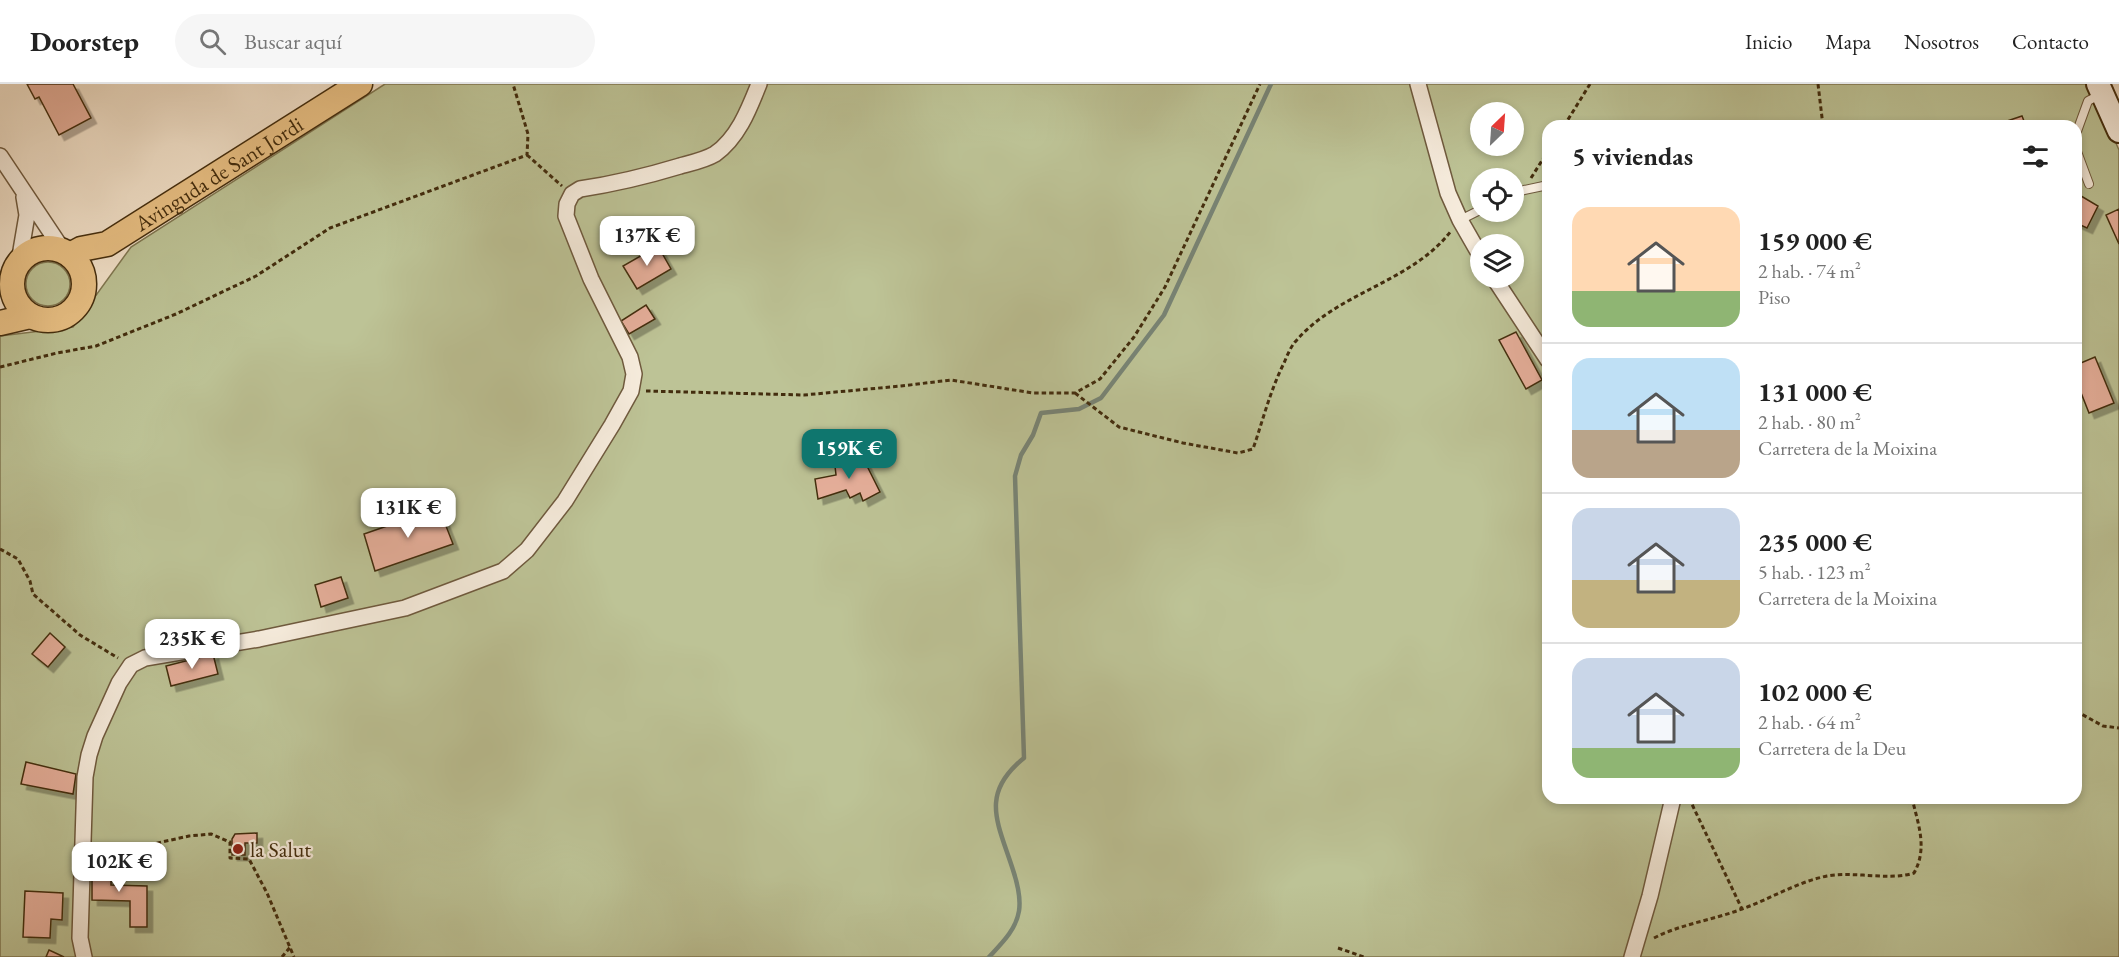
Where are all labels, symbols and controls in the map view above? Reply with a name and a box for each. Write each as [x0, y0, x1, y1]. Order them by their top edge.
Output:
search box [175, 14, 595, 68]
text: Doorstep [30, 23, 139, 59]
icon: search [196, 25, 229, 58]
text: Buscar aquí [244, 27, 342, 56]
text: Inicio [1745, 28, 1792, 55]
text: Mapa [1825, 28, 1871, 55]
text: Nosotros [1904, 28, 1979, 55]
text: Contacto [2012, 28, 2089, 55]
north arrow [1470, 102, 1524, 156]
map controls [1470, 102, 1524, 288]
street label: Avinguda de Sant Jordi [128, 110, 309, 239]
text: 5 viviendas [1572, 139, 1693, 173]
icon: filters [2019, 140, 2052, 173]
button: locate [1470, 168, 1524, 222]
pin: 137K € [598, 216, 696, 267]
text: 137K € [614, 222, 680, 248]
text: 159 000 € [1758, 224, 1872, 258]
icon: home [1620, 231, 1692, 303]
button: layers [1470, 234, 1524, 288]
text: 2 hab. · 74 m² [1758, 258, 1861, 284]
text: Piso [1758, 284, 1790, 310]
text: 131 000 € [1758, 375, 1872, 409]
icon: home [1620, 382, 1692, 454]
text: 2 hab. · 80 m² [1758, 409, 1861, 435]
pin: 159K € [800, 429, 898, 480]
text: 159K € [816, 435, 882, 461]
text: Carretera de la Moixina [1758, 435, 1937, 461]
pin: 131K € [359, 488, 457, 539]
text: 131K € [375, 494, 441, 520]
text: 235 000 € [1758, 525, 1872, 559]
icon: home [1620, 532, 1692, 604]
text: 5 hab. · 123 m² [1758, 559, 1871, 585]
text: Carretera de la Moixina [1758, 585, 1937, 611]
pin: 235K € [143, 619, 241, 670]
text: 235K € [159, 625, 225, 651]
text: 102 000 € [1758, 675, 1872, 709]
icon: home [1620, 682, 1692, 754]
text: 2 hab. · 64 m² [1758, 709, 1861, 735]
text: Carretera de la Deu [1758, 735, 1906, 761]
place label: la Salut [250, 835, 311, 864]
pin: 102K € [70, 842, 168, 893]
marker: la Salut [231, 842, 245, 856]
text: 102K € [86, 848, 152, 874]

